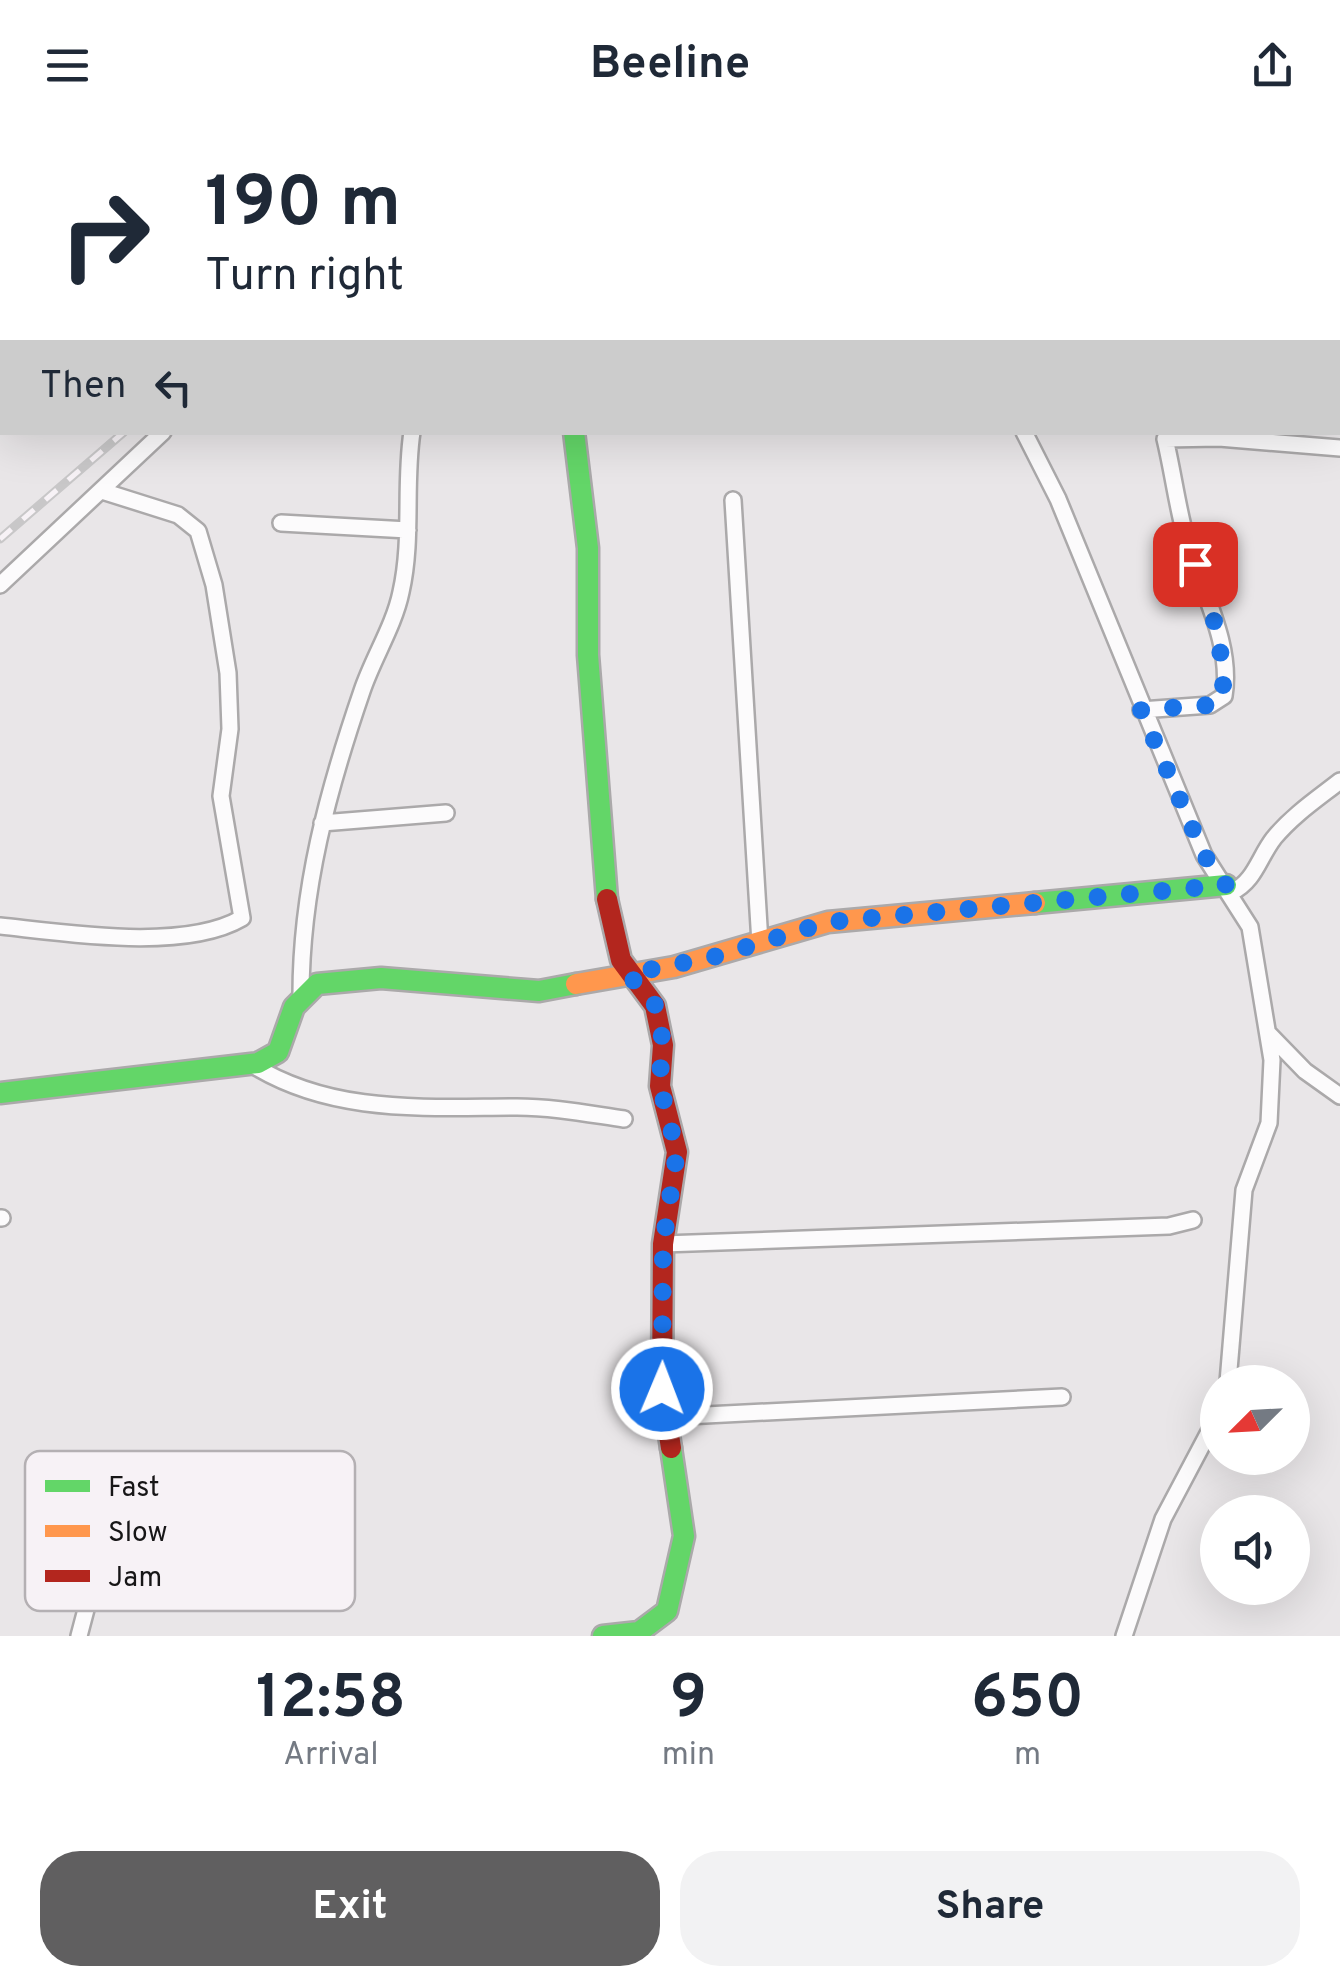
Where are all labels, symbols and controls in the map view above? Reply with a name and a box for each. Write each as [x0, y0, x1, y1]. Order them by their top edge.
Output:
text: Beeline [590, 37, 750, 94]
icon: menu [40, 38, 95, 93]
icon: share [1245, 38, 1300, 93]
text: 190 m [205, 162, 401, 251]
icon: right [40, 170, 170, 300]
text: Turn right [205, 249, 404, 306]
icon: left [146, 360, 201, 415]
text: Then [40, 363, 126, 412]
pin [1153, 522, 1238, 607]
icon: arrive [1168, 537, 1223, 592]
position arrow [610, 1337, 714, 1441]
north arrow [1200, 1365, 1310, 1475]
map controls [1200, 1365, 1310, 1605]
legend [25, 1451, 355, 1611]
text: Fast [108, 1471, 160, 1507]
button: sound [1200, 1495, 1310, 1605]
text: Slow [108, 1516, 167, 1552]
text: Jam [108, 1561, 162, 1597]
text: 12:58 [256, 1663, 406, 1739]
text: 9 [670, 1663, 707, 1739]
text: 650 [971, 1663, 1084, 1739]
text: Arrival [283, 1736, 379, 1776]
text: min [662, 1736, 715, 1776]
text: m [1014, 1736, 1041, 1776]
button: Exit [40, 1851, 660, 1966]
button: Share [680, 1851, 1300, 1966]

